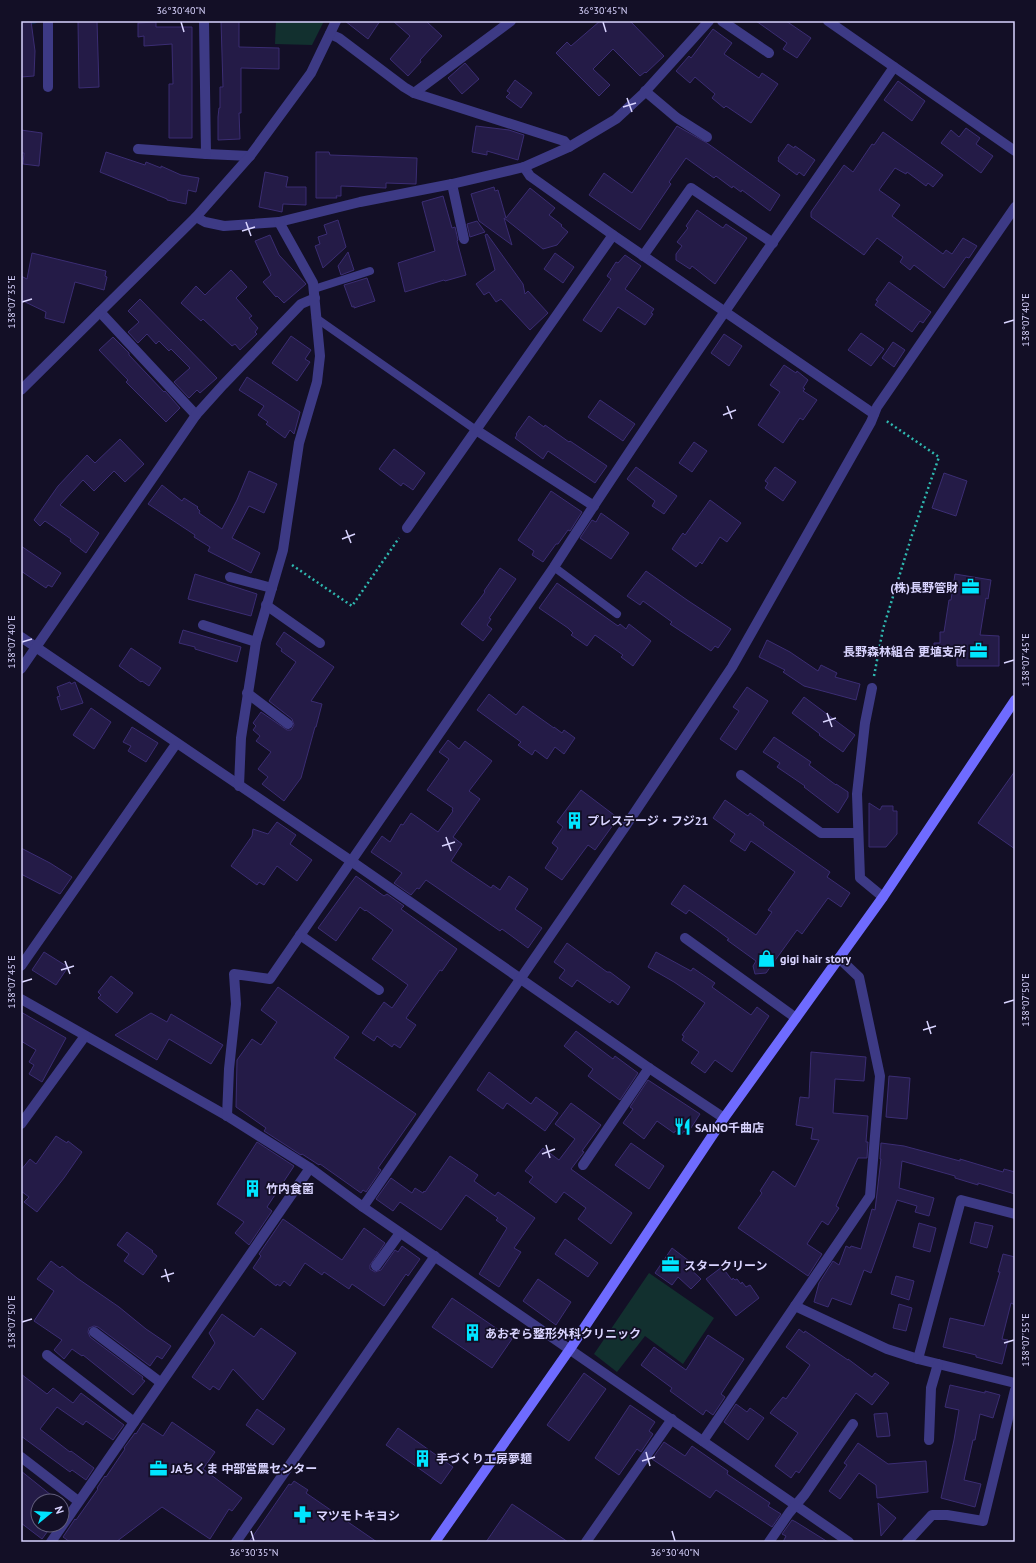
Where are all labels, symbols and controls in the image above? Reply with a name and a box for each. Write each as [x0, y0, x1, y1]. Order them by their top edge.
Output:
text: 36°30'40"N [156, 4, 206, 17]
text: 36°30'45"N [578, 4, 628, 17]
text: 138°07'35"E [5, 275, 18, 329]
text: 138°07'40"E [1019, 293, 1032, 347]
office icon: (株)長野管財 [961, 577, 981, 597]
place label: (株)長野管財 [890, 580, 958, 595]
text: 138°07'40"E [5, 615, 18, 669]
text: 138°07'45"E [1019, 633, 1032, 687]
office icon: 長野森林組合 更埴支所 [969, 641, 989, 661]
place label: 長野森林組合 更埴支所 [843, 644, 966, 659]
building icon: プレステージ・フジ21 [564, 810, 584, 830]
place label: プレステージ・フジ21 [587, 813, 708, 828]
shop icon: gigi hair story [757, 948, 777, 968]
place label: gigi hair story [780, 951, 851, 966]
text: 138°07'45"E [5, 955, 18, 1009]
text: 138°07'50"E [1019, 973, 1032, 1027]
restaurant icon: SAINO千曲店 [672, 1117, 692, 1137]
place label: SAINO千曲店 [695, 1120, 764, 1135]
building icon: 竹内食菌 [243, 1178, 263, 1198]
place label: 竹内食菌 [266, 1181, 314, 1196]
office icon: スタークリーン [661, 1255, 681, 1275]
place label: スタークリーン [684, 1258, 767, 1273]
text: 138°07'50"E [5, 1295, 18, 1349]
text: 138°07'55"E [1019, 1313, 1032, 1367]
building icon: あおぞら整形外科クリニック [462, 1323, 482, 1343]
place label: あおぞら整形外科クリニック [485, 1326, 641, 1341]
building icon: 手づくり工房夢麺 [413, 1448, 433, 1468]
place label: 手づくり工房夢麺 [436, 1451, 532, 1466]
office icon: JAちくま 中部営農センター [148, 1458, 168, 1478]
place label: JAちくま 中部営農センター [170, 1461, 317, 1476]
north arrow [30, 1493, 70, 1533]
text: N [52, 1504, 67, 1516]
pharmacy icon: マツモトキヨシ [293, 1505, 313, 1525]
place label: マツモトキヨシ [316, 1508, 400, 1523]
text: 36°30'35"N [229, 1546, 279, 1559]
text: 36°30'40"N [650, 1546, 700, 1559]

